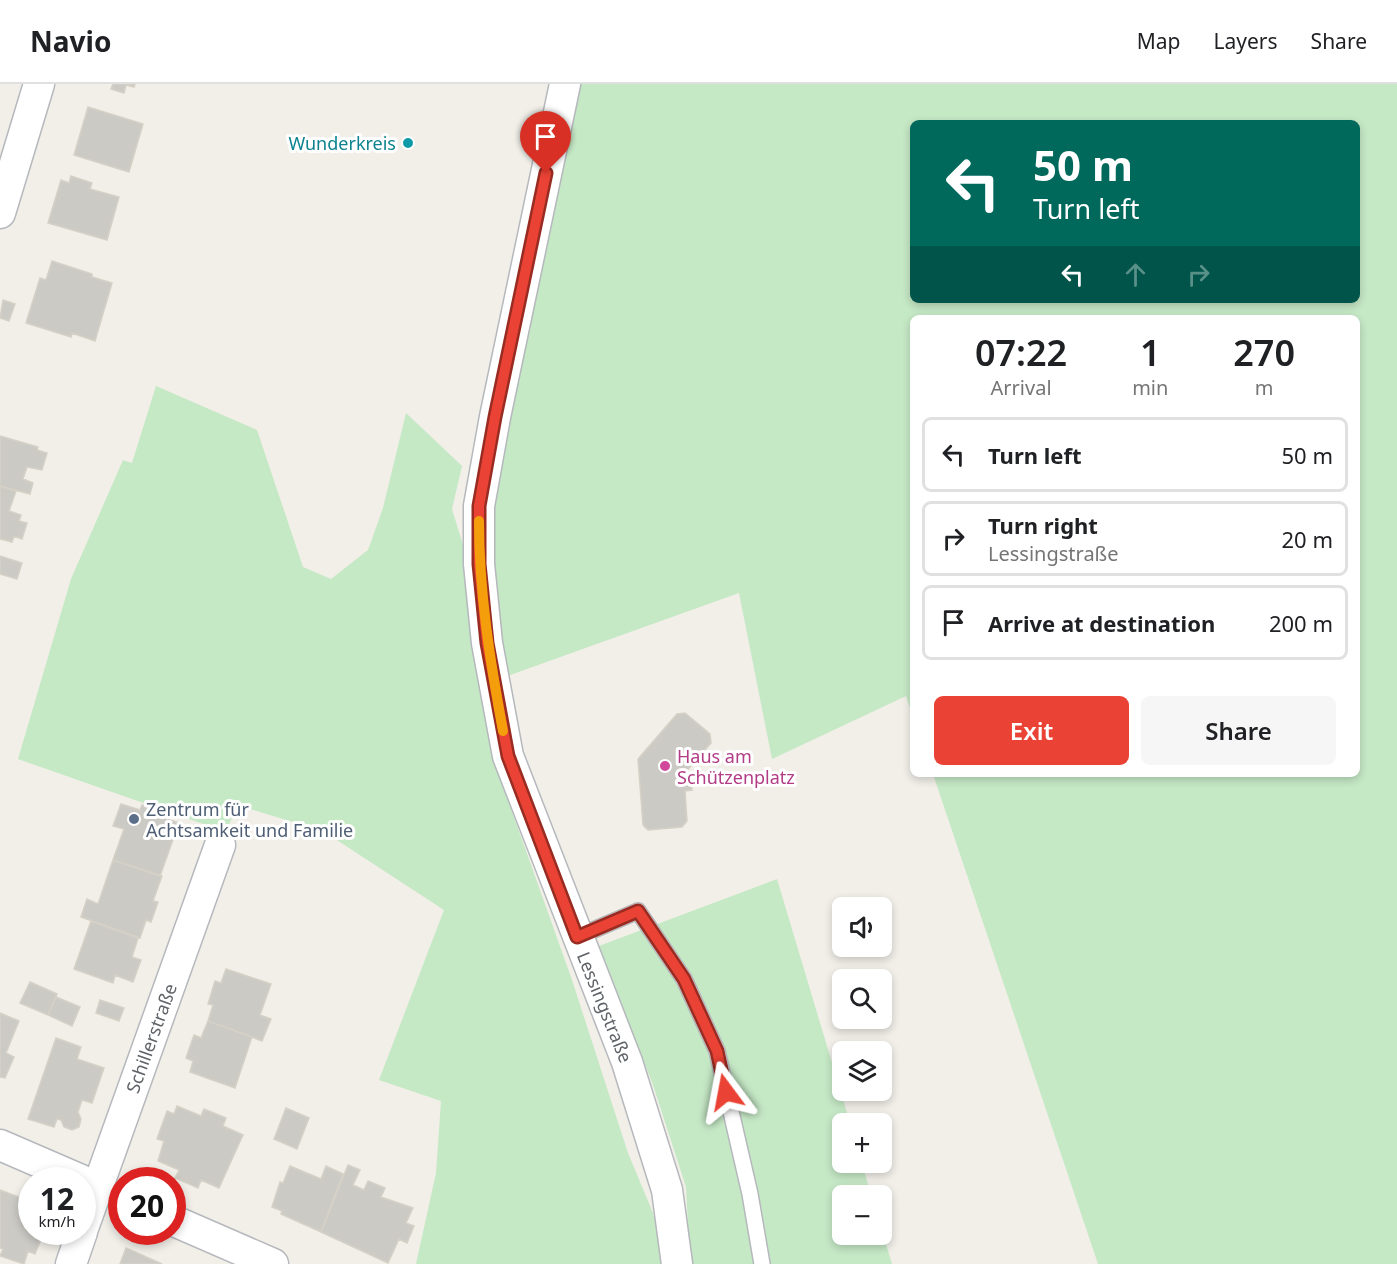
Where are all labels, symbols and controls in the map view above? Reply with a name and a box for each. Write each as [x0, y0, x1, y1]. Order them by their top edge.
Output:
text: Navio [30, 22, 111, 60]
text: Map [1137, 27, 1181, 55]
text: Layers [1214, 27, 1278, 55]
text: Share [1311, 27, 1367, 55]
pin [520, 111, 571, 173]
icon: arrive [529, 120, 562, 153]
place label: Wunderkreis [288, 131, 396, 155]
marker: Wunderkreis [401, 136, 415, 150]
text: 50 m [1033, 136, 1133, 193]
icon: left [934, 144, 1012, 222]
text: Turn left [1033, 190, 1139, 227]
icon: left [1056, 258, 1089, 291]
icon: ahead [1119, 258, 1152, 291]
icon: right [1182, 258, 1215, 291]
text: 07:22 [975, 328, 1067, 377]
text: 1 [1140, 328, 1161, 377]
text: 270 [1233, 328, 1295, 377]
text: Arrival [991, 374, 1052, 401]
text: min [1132, 374, 1168, 401]
text: m [1255, 374, 1274, 401]
icon: left [937, 438, 970, 471]
text: Turn left [988, 440, 1082, 470]
text: 50 m [1282, 440, 1333, 470]
text: Turn right [988, 510, 1098, 540]
icon: right [937, 522, 970, 555]
text: 20 m [1282, 524, 1333, 554]
text: Lessingstraße [988, 540, 1119, 567]
icon: arrive [937, 606, 970, 639]
text: Arrive at destination [988, 608, 1215, 638]
text: 200 m [1269, 608, 1333, 638]
button: Exit [934, 696, 1129, 765]
button: Share [1141, 696, 1336, 765]
place label: Haus am Schützenplatz [677, 744, 795, 789]
marker: Haus am Schützenplatz [658, 759, 672, 773]
place label: Zentrum für Achtsamkeit und Familie [146, 797, 353, 842]
marker: Zentrum für Achtsamkeit und Familie [127, 812, 141, 826]
map controls [832, 897, 892, 1245]
button: sound [832, 897, 892, 957]
street label: Lessingstraße [572, 948, 638, 1066]
button: search [832, 969, 892, 1029]
street label: Schillerstraße [120, 980, 182, 1096]
button: layers [832, 1041, 892, 1101]
position arrow [694, 1060, 758, 1124]
button: + [832, 1113, 892, 1173]
speed limit sign: 20 [108, 1167, 186, 1245]
text: 12 [40, 1178, 74, 1219]
button: − [832, 1185, 892, 1245]
text: km/h [39, 1211, 75, 1231]

